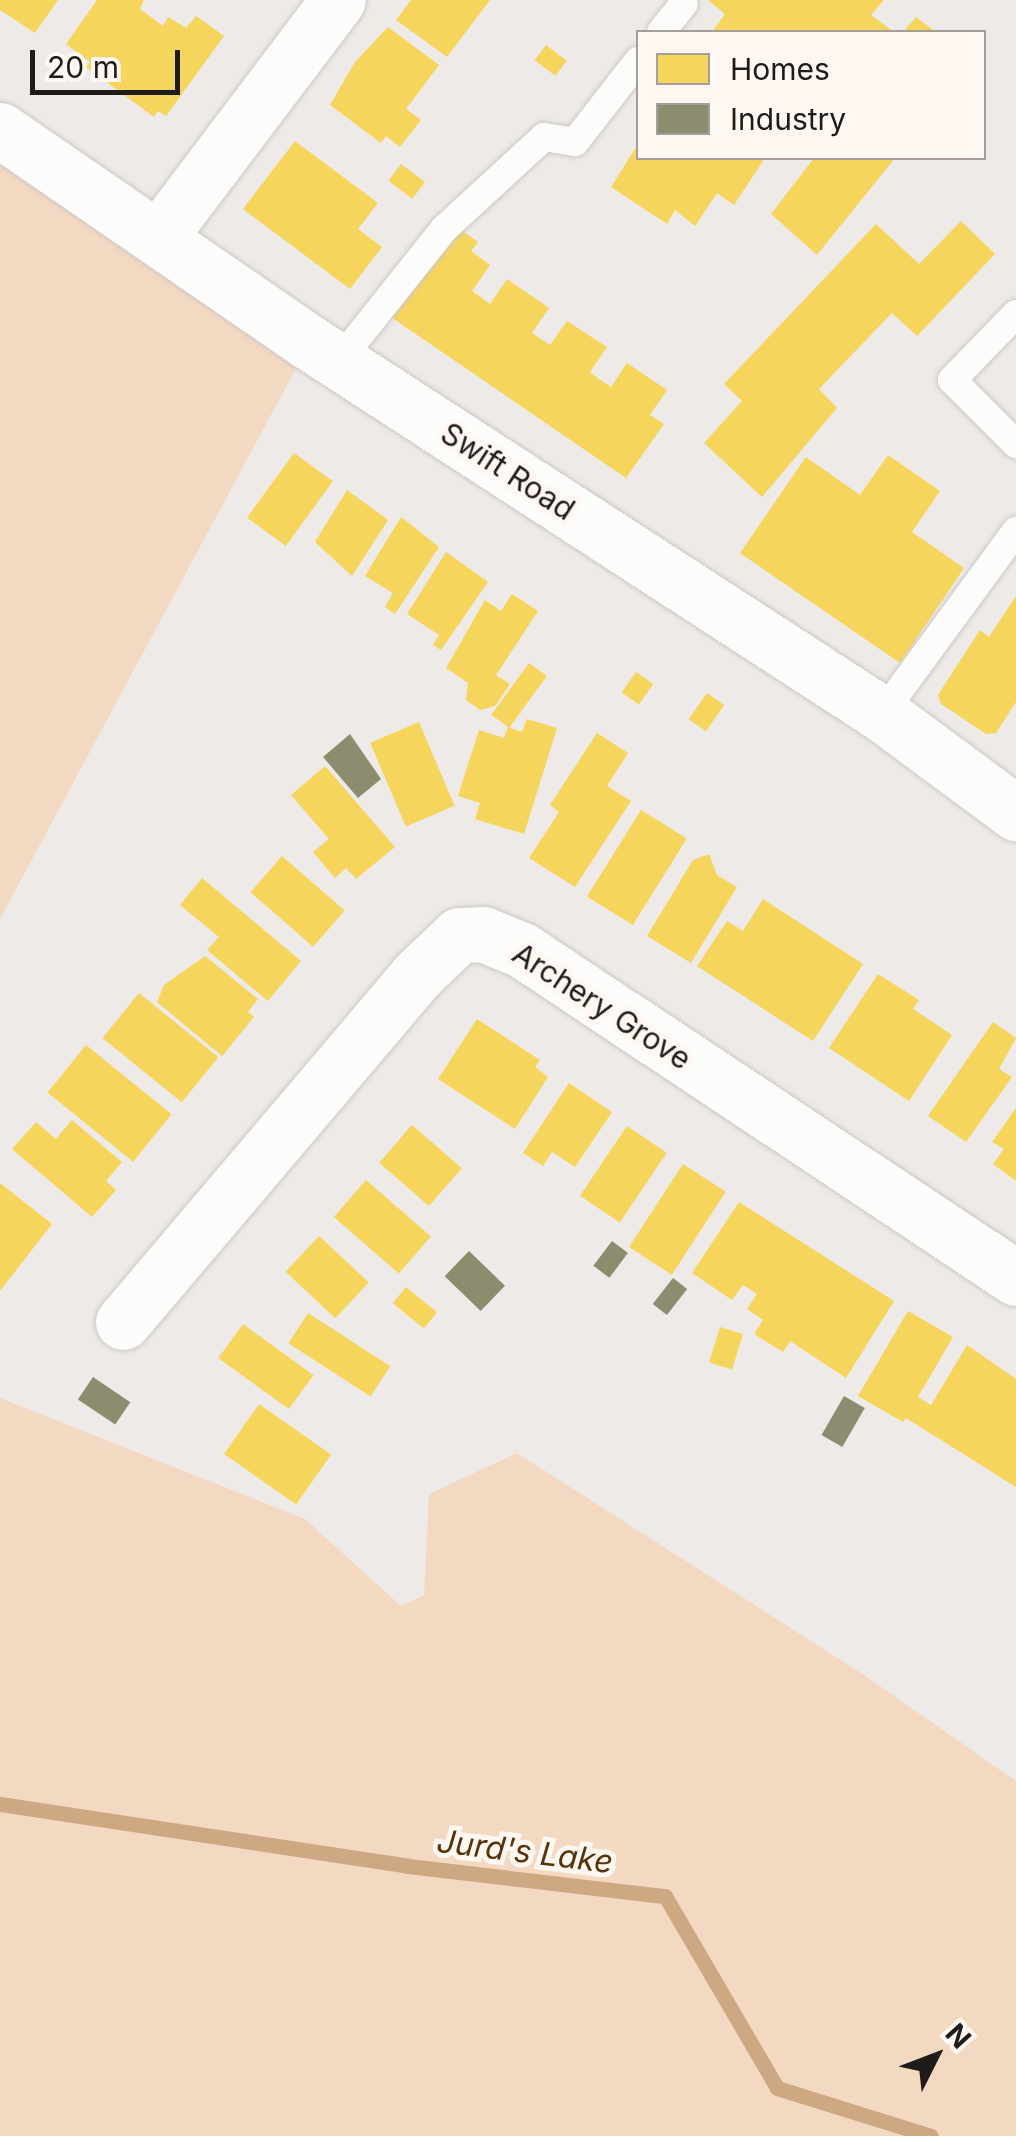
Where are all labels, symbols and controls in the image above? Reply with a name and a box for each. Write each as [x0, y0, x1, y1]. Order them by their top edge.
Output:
scale bar [35, 30, 185, 92]
legend [636, 30, 986, 160]
text: 20 m [47, 49, 119, 85]
text: Homes [730, 51, 830, 87]
text: Industry [730, 101, 846, 137]
street label: Swift Road [435, 415, 581, 527]
street label: Archery Grove [506, 935, 698, 1077]
water label: Jurd's Lake [435, 1822, 615, 1882]
north arrow [886, 2006, 986, 2106]
text: N [939, 2017, 978, 2055]

